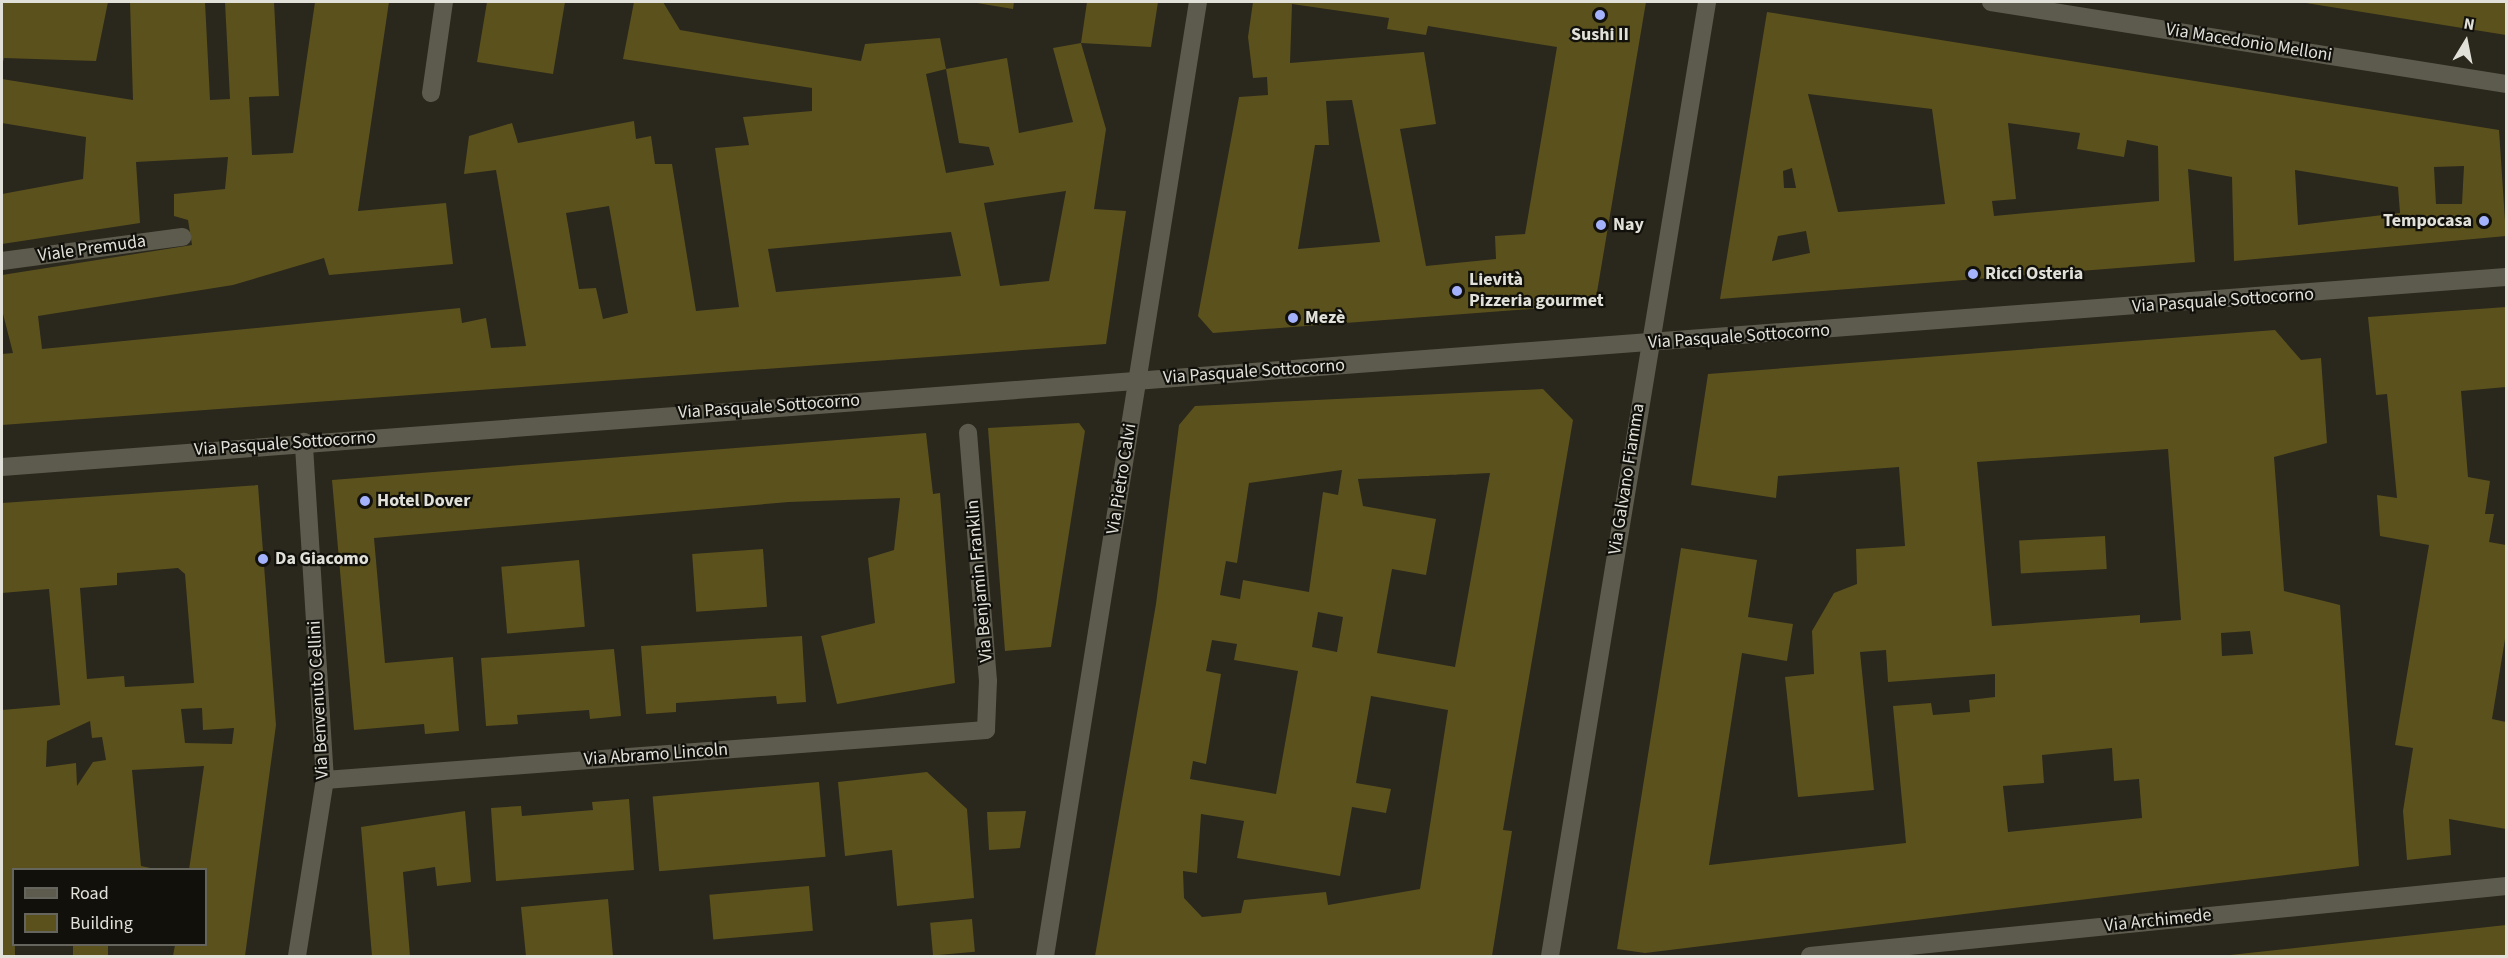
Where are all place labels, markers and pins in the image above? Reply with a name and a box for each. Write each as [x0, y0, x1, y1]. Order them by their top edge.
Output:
marker: Sushi II [1593, 8, 1607, 22]
place label: Sushi II [1571, 24, 1629, 46]
place label: Tempocasa [2383, 210, 2472, 232]
place label: Nay [1613, 214, 1644, 236]
marker: Tempocasa [2477, 214, 2491, 228]
marker: Nay [1594, 218, 1608, 232]
place label: Ricci Osteria [1985, 263, 2083, 285]
marker: Ricci Osteria [1966, 267, 1980, 281]
place label: Lievità Pizzeria gourmet [1469, 270, 1604, 312]
marker: Lievità Pizzeria gourmet [1450, 284, 1464, 298]
place label: Mezè [1305, 307, 1345, 329]
marker: Mezè [1286, 311, 1300, 325]
place label: Hotel Dover [377, 490, 470, 512]
marker: Hotel Dover [358, 494, 372, 508]
place label: Da Giacomo [275, 548, 369, 570]
marker: Da Giacomo [256, 552, 270, 566]

